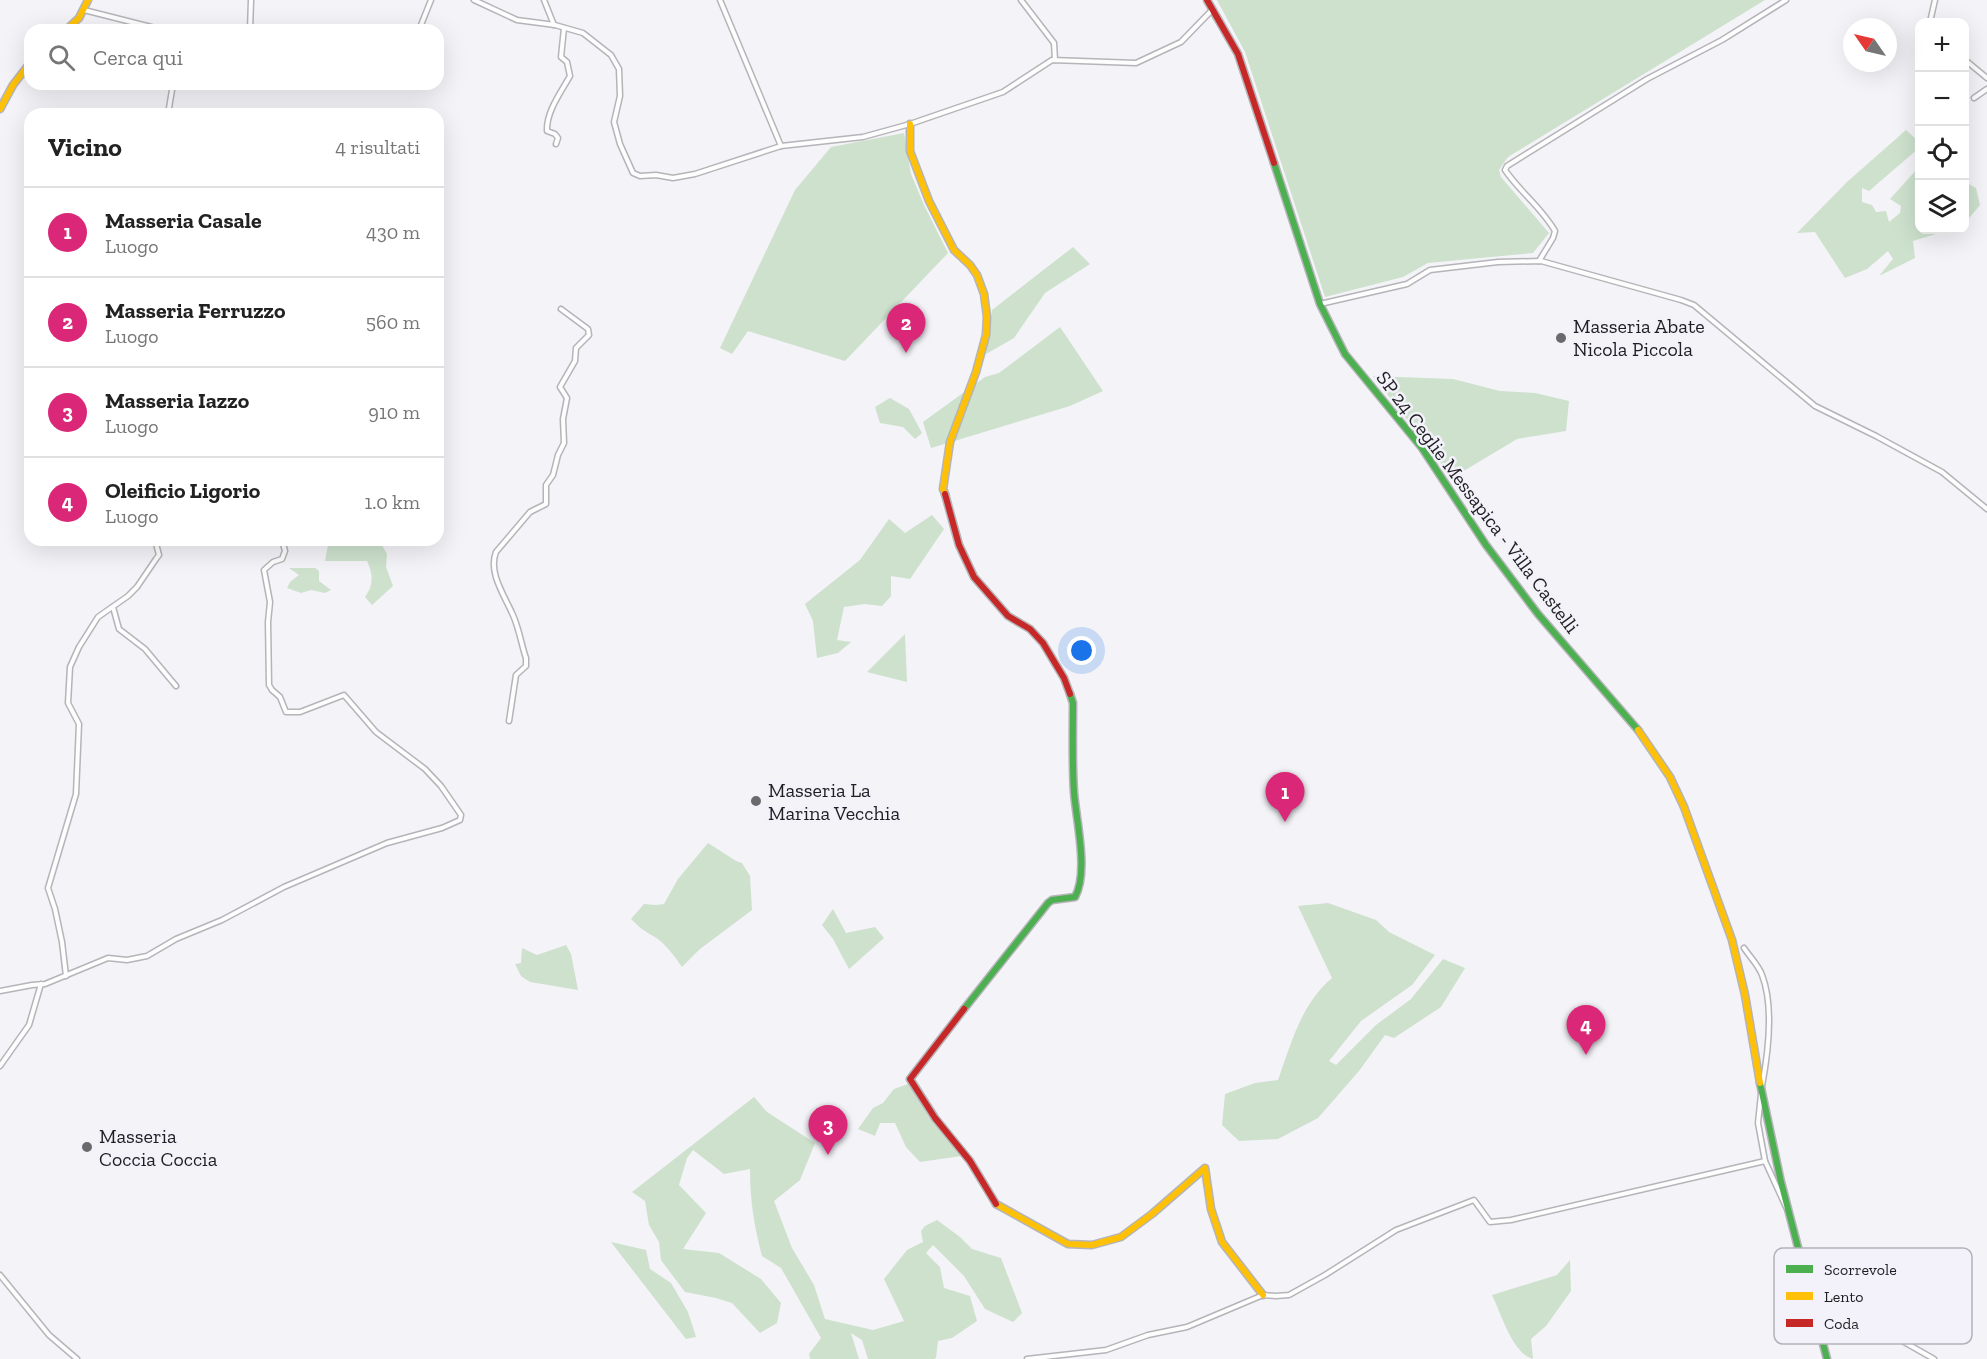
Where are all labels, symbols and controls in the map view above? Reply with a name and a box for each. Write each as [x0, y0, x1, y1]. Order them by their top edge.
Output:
north arrow [1843, 18, 1897, 72]
map controls [1915, 18, 1969, 234]
button: + [1915, 18, 1969, 72]
search box [24, 24, 444, 90]
icon: search [45, 41, 78, 74]
text: Cerca qui [93, 44, 183, 71]
button: − [1915, 72, 1969, 126]
button: locate [1915, 126, 1969, 180]
text: Vicino [48, 131, 122, 163]
text: 4 risultati [335, 135, 420, 159]
button: layers [1915, 180, 1969, 234]
text: Masseria Casale [105, 207, 262, 234]
text: 1 [63, 220, 72, 244]
text: 430 m [366, 220, 420, 244]
text: Luogo [105, 234, 158, 258]
text: Masseria Ferruzzo [105, 297, 286, 324]
pin: 2 [886, 304, 926, 353]
text: 2 [62, 310, 73, 334]
text: 560 m [366, 310, 420, 334]
place label: Masseria Abate Nicola Piccola [1573, 314, 1705, 361]
text: Luogo [105, 324, 158, 348]
marker: Masseria Abate Nicola Piccola [1554, 331, 1568, 345]
street label: SP 24 Ceglie Messapica - Villa Castelli [1372, 366, 1585, 638]
text: Masseria Iazzo [105, 387, 249, 414]
text: 3 [62, 400, 73, 424]
text: 910 m [368, 400, 420, 424]
text: Luogo [105, 414, 158, 438]
text: Oleificio Ligorio [105, 477, 260, 504]
text: 4 [62, 490, 73, 514]
text: 1.0 km [365, 490, 420, 514]
text: Luogo [105, 504, 158, 528]
your location [1067, 636, 1096, 665]
pin: 1 [1266, 772, 1304, 822]
place label: Masseria La Marina Vecchia [768, 778, 900, 825]
marker: Masseria La Marina Vecchia [749, 794, 763, 808]
pin: 4 [1566, 1006, 1606, 1055]
pin: 3 [808, 1106, 848, 1155]
place label: Masseria Coccia Coccia [99, 1124, 218, 1171]
marker: Masseria Coccia Coccia [80, 1140, 94, 1154]
legend [1774, 1248, 1972, 1344]
text: Scorrevole [1824, 1260, 1897, 1279]
text: Lento [1824, 1287, 1864, 1306]
text: Coda [1824, 1314, 1859, 1333]

